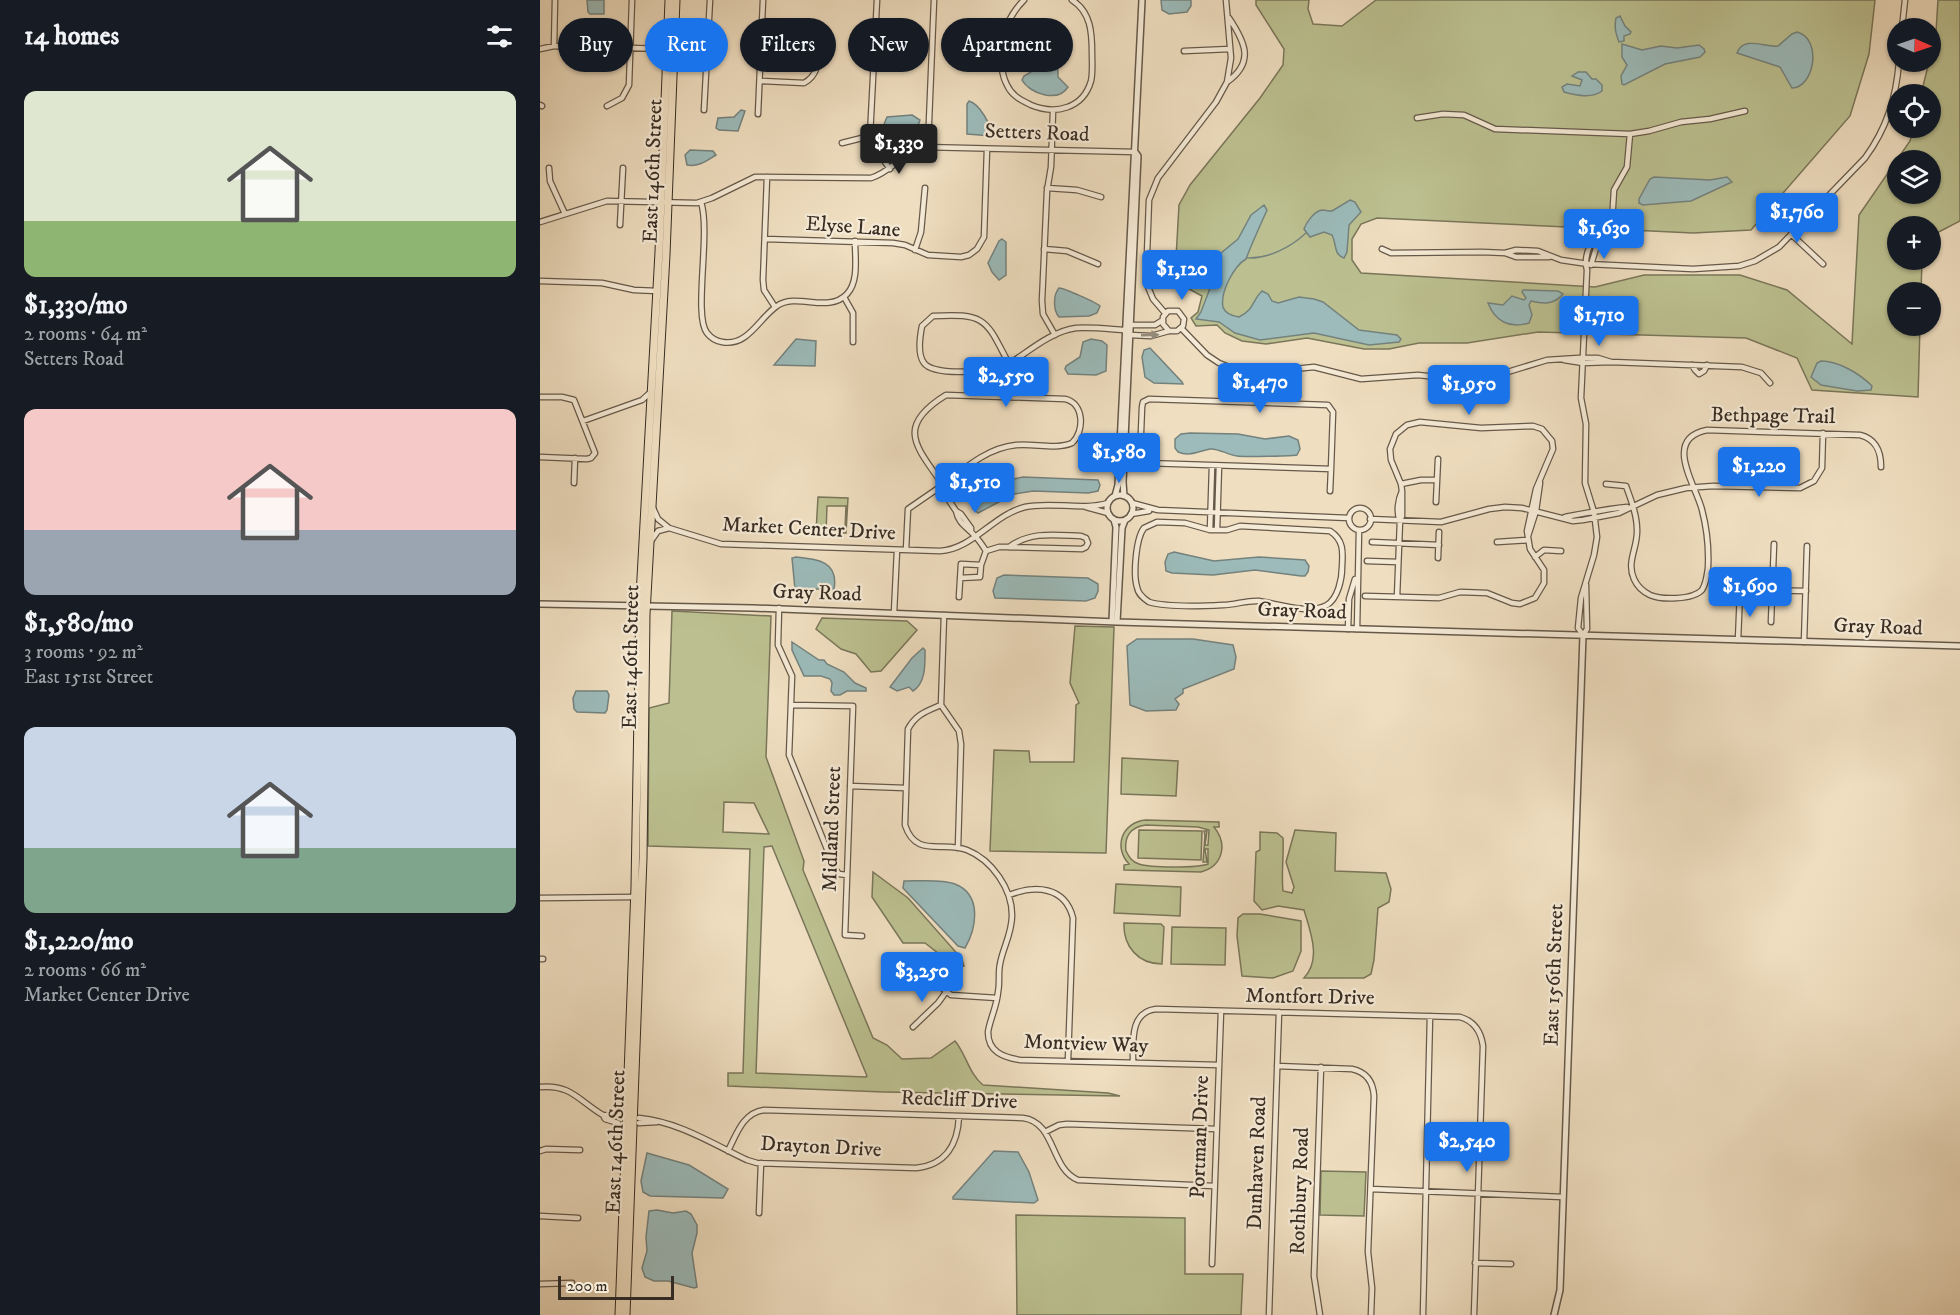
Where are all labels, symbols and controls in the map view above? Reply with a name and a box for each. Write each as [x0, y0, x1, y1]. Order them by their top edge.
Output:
chip: Buy [558, 18, 633, 72]
chip: Rent [645, 18, 728, 72]
chip: Filters [740, 18, 836, 72]
chip: New [848, 18, 929, 72]
chip: Apartment [941, 18, 1073, 72]
north arrow [1887, 18, 1941, 72]
map controls [1887, 18, 1941, 336]
text: 14 homes [24, 20, 119, 53]
icon: filters [483, 20, 516, 53]
button: locate [1887, 84, 1941, 138]
street label: East 146th Street [637, 98, 669, 244]
street label: Setters Road [984, 118, 1090, 148]
pin: $1,330 [850, 124, 948, 175]
icon: home [216, 130, 324, 238]
text: $1,330 [874, 131, 924, 156]
button: layers [1887, 150, 1941, 204]
pin: $1,760 [1748, 193, 1846, 244]
text: $1,760 [1770, 200, 1824, 225]
pin: $1,630 [1555, 209, 1653, 260]
street label: Elyse Lane [805, 211, 901, 243]
text: $1,630 [1578, 216, 1630, 241]
button: + [1887, 216, 1941, 270]
pin: $1,120 [1133, 250, 1231, 301]
text: $1,120 [1156, 257, 1208, 282]
button: − [1887, 282, 1941, 336]
text: $1,330/mo [24, 289, 127, 322]
pin: $1,710 [1550, 296, 1648, 347]
text: $1,710 [1574, 303, 1624, 328]
text: 2 rooms · 64 m² [24, 322, 147, 347]
one-way arrow [1141, 330, 1160, 340]
text: Setters Road [24, 347, 124, 372]
pin: $2,550 [957, 357, 1055, 408]
pin: $1,470 [1211, 363, 1309, 414]
text: $2,550 [978, 364, 1034, 389]
pin: $1,950 [1420, 365, 1518, 416]
text: $1,470 [1232, 370, 1288, 395]
text: $1,950 [1442, 372, 1496, 397]
street label: Bethpage Trail [1710, 402, 1836, 430]
pin: $1,580 [1070, 433, 1168, 484]
text: $1,580 [1092, 440, 1146, 465]
pin: $1,220 [1710, 447, 1808, 498]
icon: home [216, 448, 324, 556]
text: $1,220 [1732, 454, 1786, 479]
pin: $1,510 [926, 463, 1024, 514]
text: $1,510 [949, 470, 1001, 495]
street label: Market Center Drive [721, 511, 897, 547]
pin: $1,690 [1701, 567, 1799, 618]
text: $1,690 [1723, 574, 1777, 599]
street label: Gray Road [772, 578, 863, 608]
street label: East 146th Street [617, 584, 645, 730]
street label: Gray Road [1257, 596, 1348, 626]
text: $1,580/mo [24, 607, 133, 640]
street label: Gray Road [1833, 612, 1924, 642]
text: 3 rooms · 92 m² [24, 640, 143, 665]
text: East 151st Street [24, 665, 153, 690]
street label: Midland Street [817, 765, 847, 892]
icon: home [216, 766, 324, 874]
street label: East 156th Street [1539, 903, 1569, 1047]
text: $1,220/mo [24, 925, 133, 958]
pin: $3,250 [873, 952, 971, 1003]
text: 2 rooms · 66 m² [24, 958, 146, 983]
text: $3,250 [895, 959, 949, 984]
text: Market Center Drive [24, 983, 190, 1008]
street label: Montfort Drive [1245, 983, 1375, 1011]
street label: Montview Way [1023, 1029, 1150, 1059]
street label: East 146th Street [600, 1069, 632, 1215]
street label: Portman Drive [1185, 1075, 1215, 1199]
street label: Redcliff Drive [900, 1085, 1018, 1115]
street label: Dunhaven Road [1242, 1095, 1272, 1230]
pin: $2,540 [1418, 1122, 1516, 1173]
street label: Rothbury Road [1285, 1126, 1315, 1255]
text: $2,540 [1438, 1129, 1496, 1154]
street label: Drayton Drive [760, 1131, 883, 1163]
scale bar [558, 1273, 674, 1300]
text: 200 m [567, 1276, 608, 1296]

